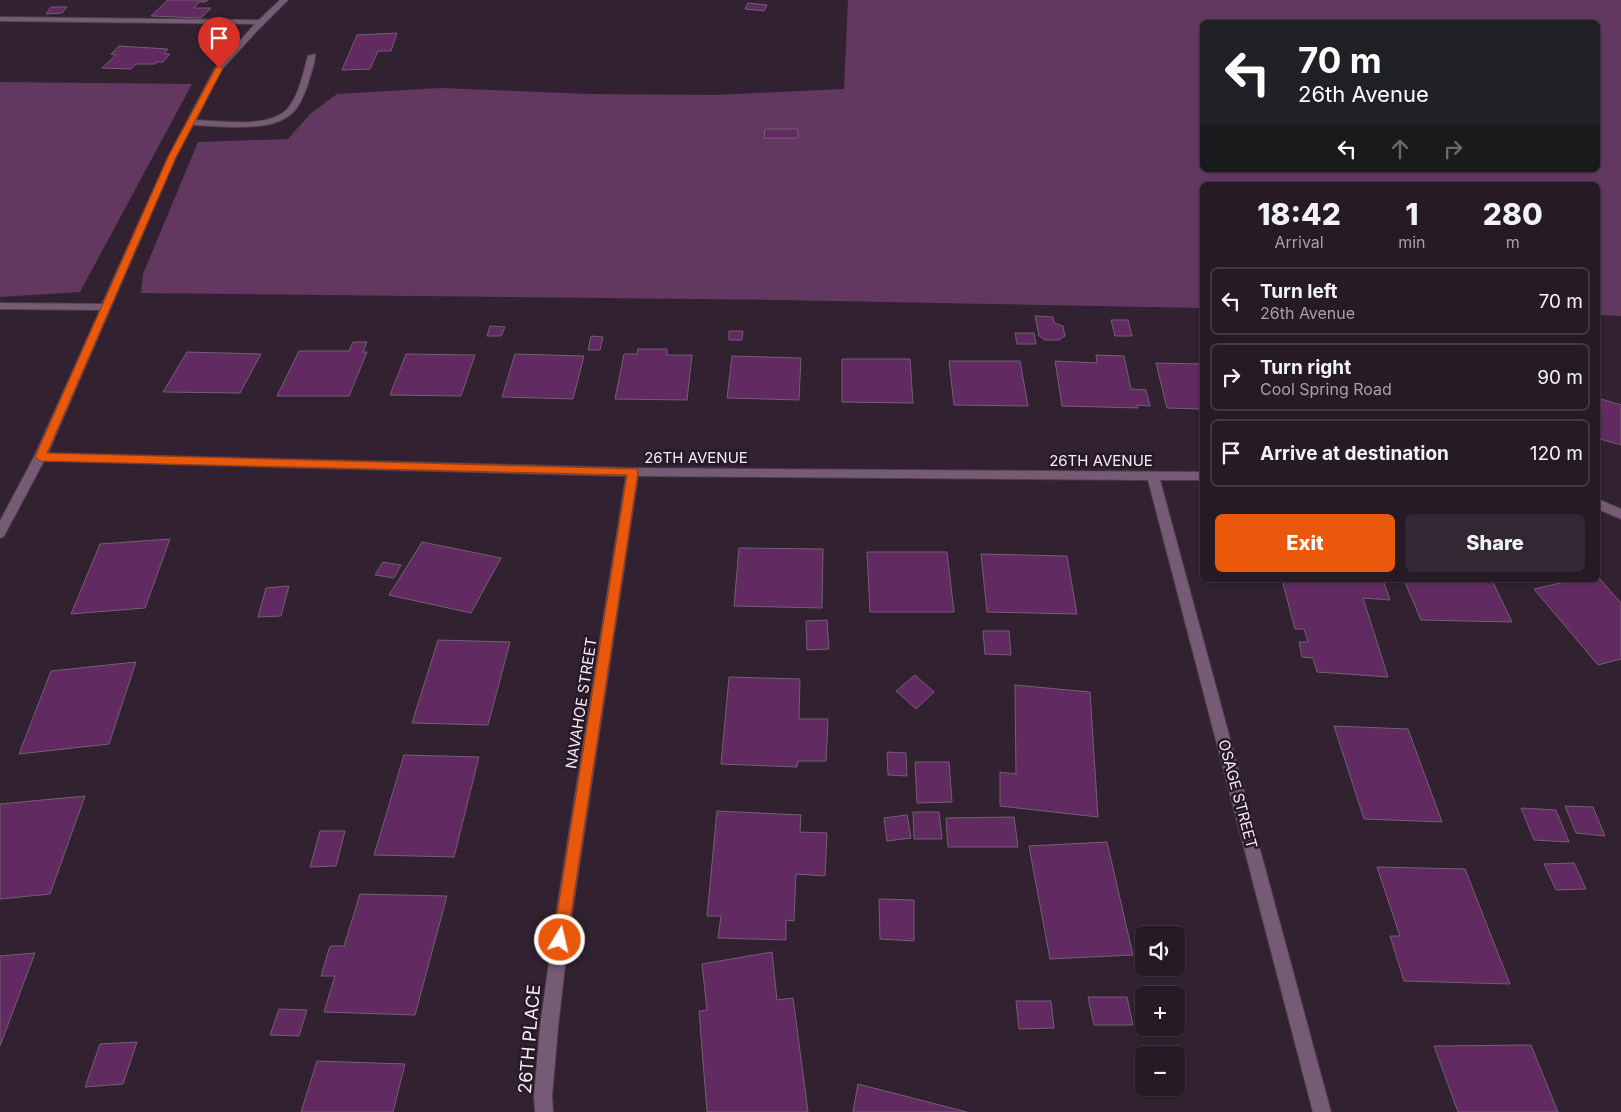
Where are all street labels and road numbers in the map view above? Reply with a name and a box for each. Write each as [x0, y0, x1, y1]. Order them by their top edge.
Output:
street label: 26TH AVENUE [644, 448, 748, 467]
street label: 26TH AVENUE [1049, 451, 1153, 470]
street label: NAVAHOE STREET [561, 636, 601, 770]
street label: OSAGE STREET [1214, 737, 1262, 851]
street label: 26TH PLACE [514, 983, 544, 1095]

